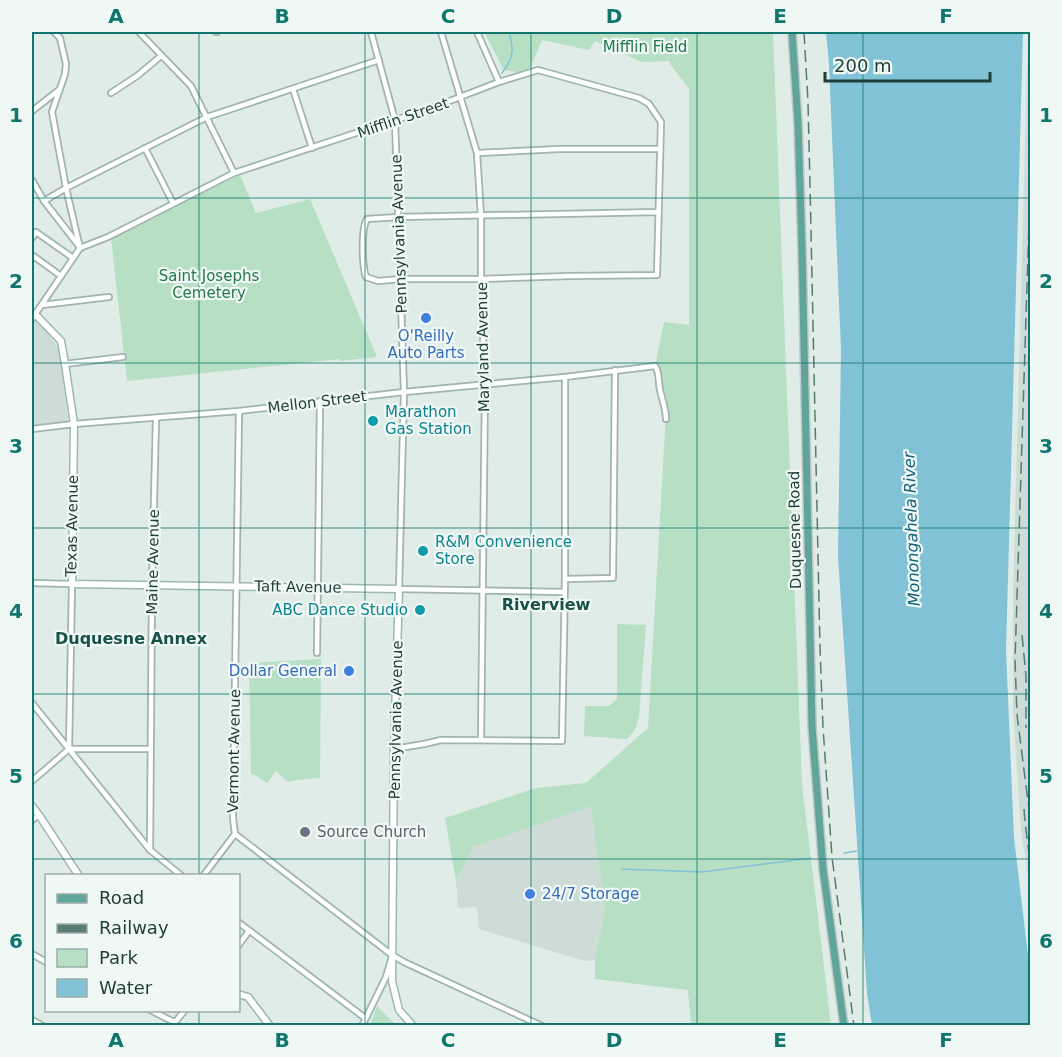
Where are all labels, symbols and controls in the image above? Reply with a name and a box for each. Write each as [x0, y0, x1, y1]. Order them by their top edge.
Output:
text: A [108, 4, 124, 28]
text: B [274, 4, 290, 28]
text: C [441, 4, 455, 28]
text: D [606, 4, 622, 28]
text: E [773, 4, 787, 28]
text: F [939, 4, 953, 28]
park label: Mifflin Field [603, 38, 687, 56]
scale bar [825, 45, 990, 83]
text: 200 m [834, 55, 892, 76]
street label: Mifflin Street [355, 94, 451, 142]
text: 1 [9, 103, 23, 127]
text: 1 [1039, 103, 1053, 127]
street label: Pennsylvania Avenue [387, 154, 411, 314]
park label: Saint Josephs Cemetery [159, 267, 259, 302]
text: 2 [9, 269, 23, 293]
text: 2 [1039, 269, 1053, 293]
street label: Maryland Avenue [473, 282, 493, 412]
marker: O'Reilly Auto Parts [419, 311, 433, 325]
place label: O'Reilly Auto Parts [387, 327, 465, 362]
street label: Mellon Street [267, 387, 368, 417]
place label: Marathon Gas Station [385, 403, 472, 438]
marker: Marathon Gas Station [366, 414, 380, 428]
text: 3 [9, 434, 23, 458]
text: 3 [1039, 434, 1053, 458]
water label: Monongahela River [899, 450, 924, 606]
street label: Duquesne Road [785, 471, 805, 589]
street label: Texas Avenue [62, 475, 82, 578]
street label: Maine Avenue [143, 509, 163, 615]
place label: R&M Convenience Store [435, 533, 572, 568]
marker: R&M Convenience Store [416, 544, 430, 558]
street label: Taft Avenue [253, 577, 342, 597]
district label: Riverview [502, 595, 590, 614]
text: 4 [9, 599, 23, 623]
text: 4 [1039, 599, 1053, 623]
place label: ABC Dance Studio [272, 601, 408, 619]
marker: ABC Dance Studio [413, 603, 427, 617]
district label: Duquesne Annex [55, 629, 208, 648]
street label: Pennsylvania Avenue [386, 640, 406, 800]
place label: Dollar General [229, 662, 337, 680]
marker: Dollar General [342, 664, 356, 678]
street label: Vermont Avenue [224, 689, 244, 813]
text: 5 [9, 764, 23, 788]
text: 5 [1039, 764, 1053, 788]
place label: Source Church [317, 823, 426, 841]
marker: Source Church [298, 825, 312, 839]
legend [45, 874, 240, 1012]
place label: 24/7 Storage [542, 885, 639, 903]
text: Road [99, 887, 144, 908]
marker: 24/7 Storage [523, 887, 537, 901]
text: Railway [99, 917, 169, 938]
text: 6 [9, 929, 23, 953]
text: 6 [1039, 929, 1053, 953]
text: Park [99, 947, 138, 968]
text: Water [99, 977, 153, 998]
text: A [108, 1028, 124, 1052]
text: B [274, 1028, 290, 1052]
text: C [441, 1028, 455, 1052]
text: D [606, 1028, 622, 1052]
text: E [773, 1028, 787, 1052]
text: F [939, 1028, 953, 1052]

